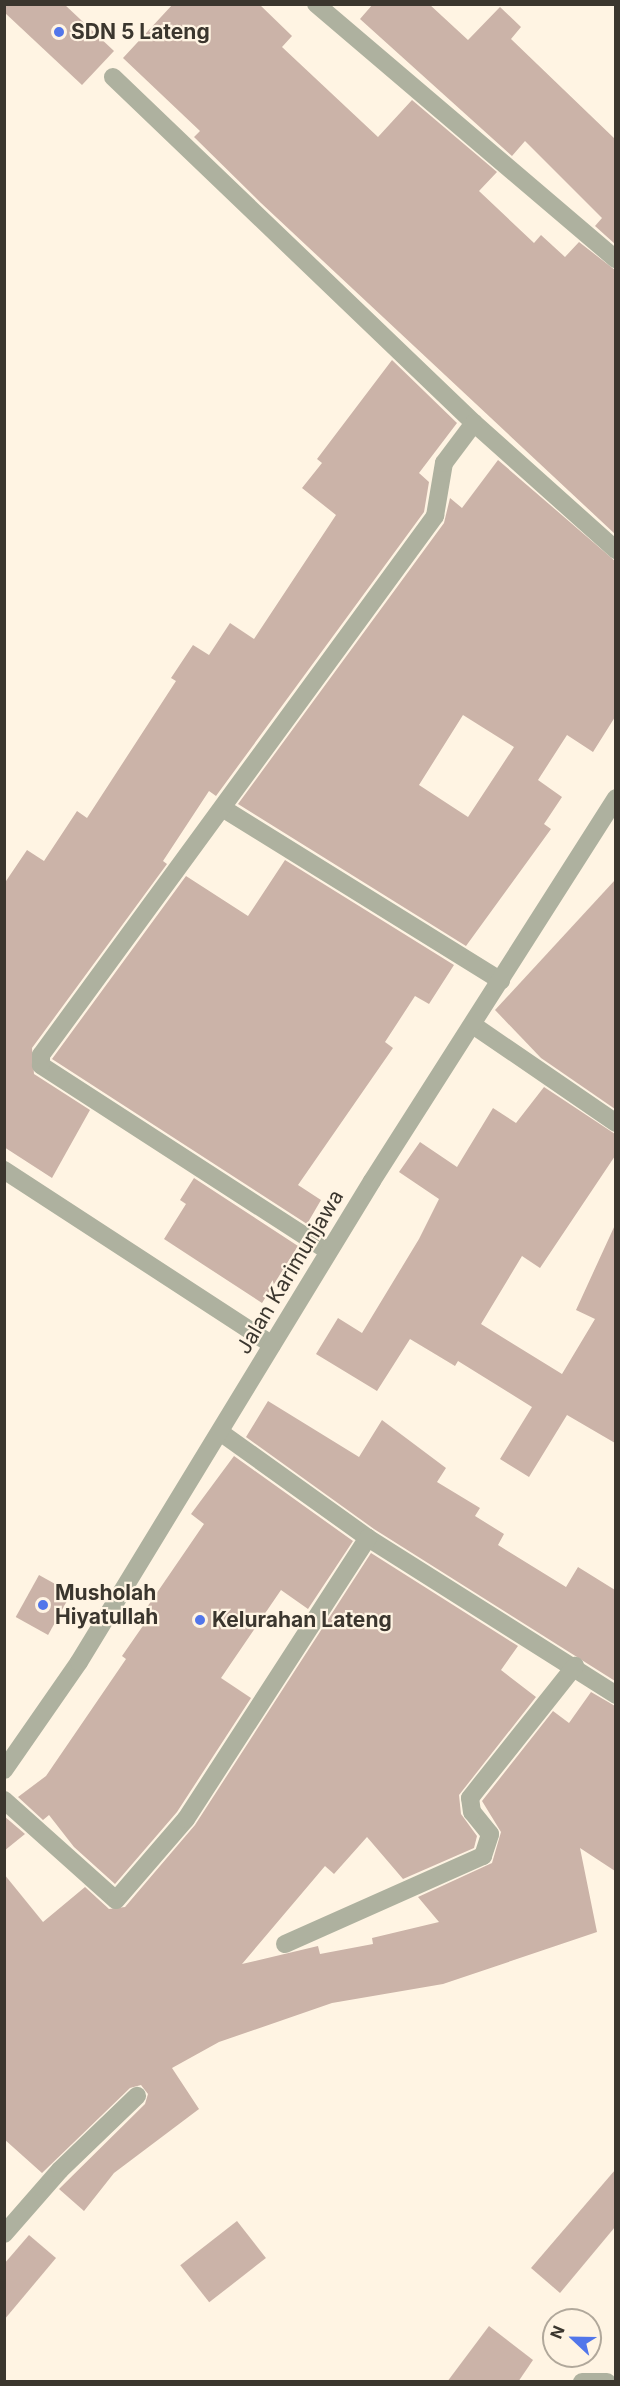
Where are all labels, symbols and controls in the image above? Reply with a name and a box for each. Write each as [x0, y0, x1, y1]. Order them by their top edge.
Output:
place label: SDN 5 Lateng [71, 19, 210, 45]
marker: SDN 5 Lateng [52, 25, 66, 39]
street label: Jalan Karimunjawa [231, 1185, 349, 1359]
place label: Musholah Hiyatullah [55, 1580, 158, 1630]
marker: Musholah Hiyatullah [36, 1598, 50, 1612]
place label: Kelurahan Lateng [212, 1607, 392, 1633]
marker: Kelurahan Lateng [193, 1613, 207, 1627]
north arrow [542, 2308, 602, 2368]
text: N [546, 2323, 569, 2341]

